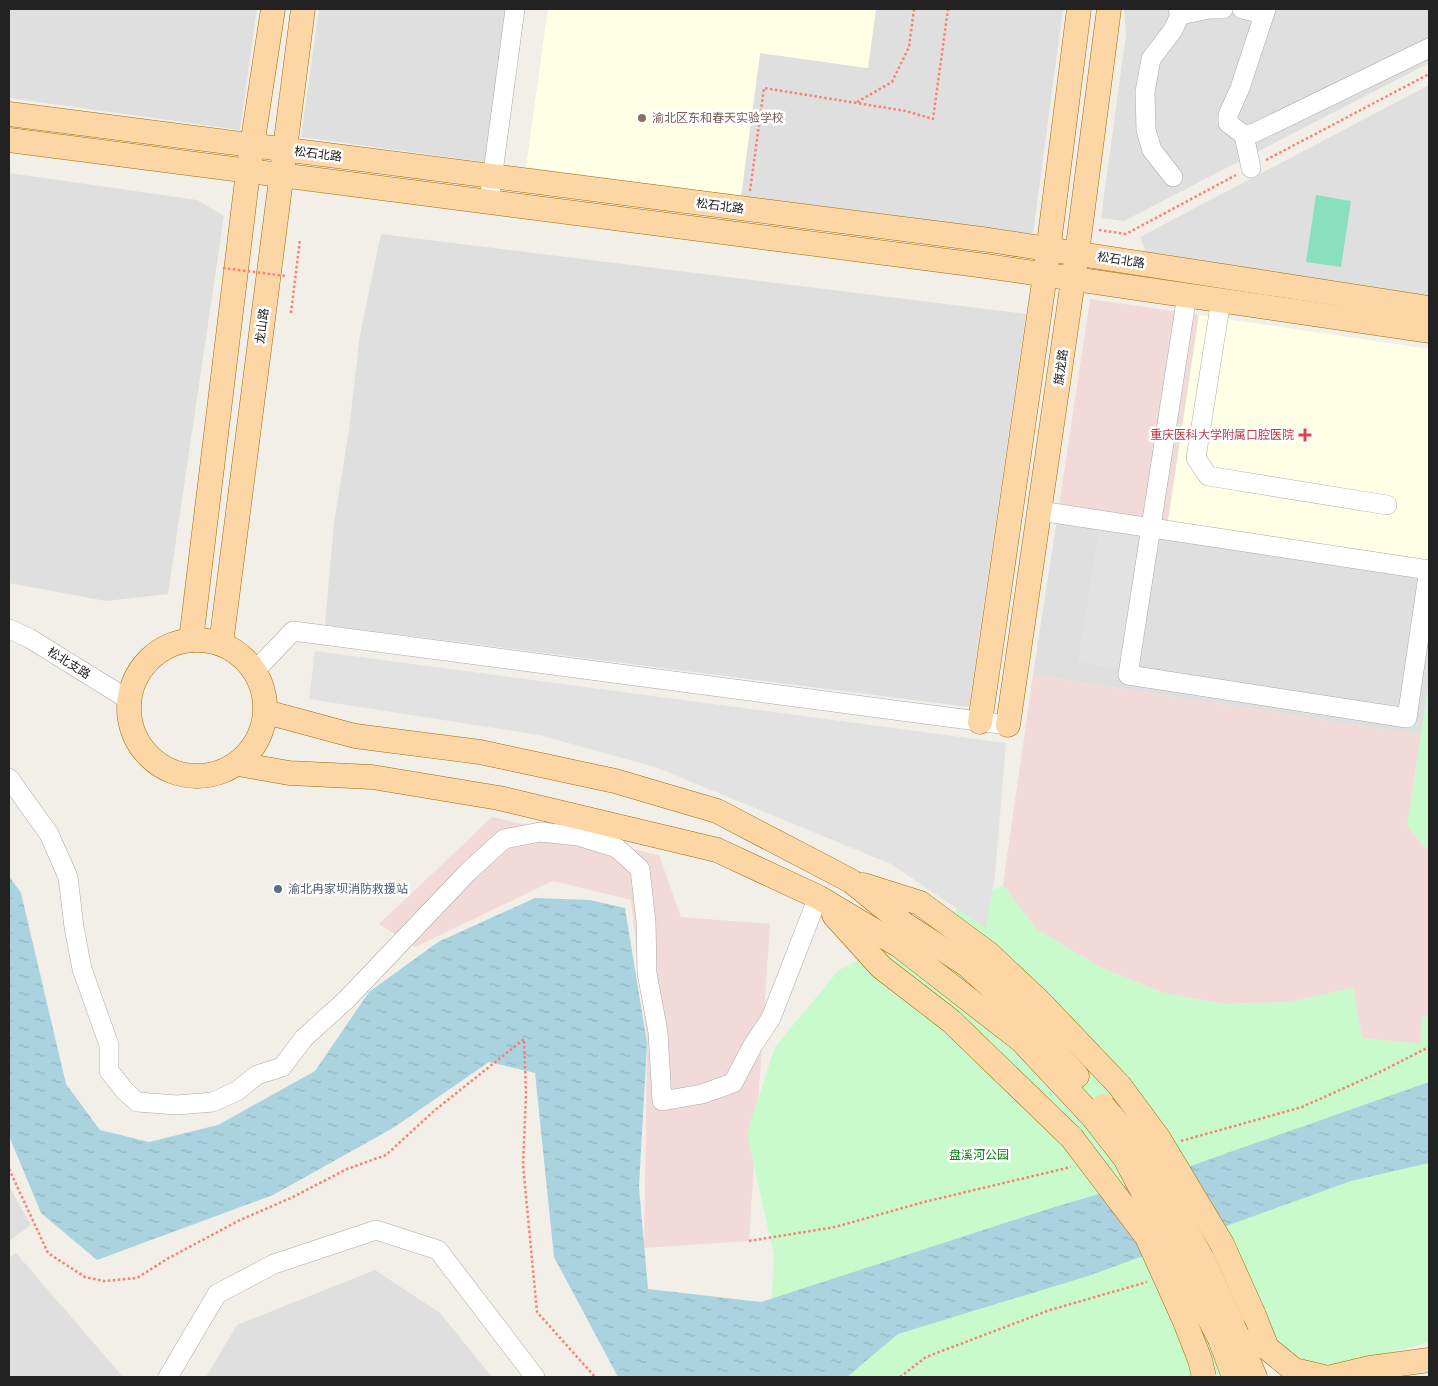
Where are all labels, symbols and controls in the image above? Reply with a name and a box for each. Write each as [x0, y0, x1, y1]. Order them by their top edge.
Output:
place label: 渝北区东和春天实验学校 [652, 109, 784, 126]
marker: 渝北区东和春天实验学校 [636, 112, 648, 124]
street label: 松石北路 [293, 142, 343, 165]
street label: 松石北路 [695, 194, 745, 217]
street label: 松石北路 [1096, 247, 1146, 272]
street label: 龙山路 [251, 307, 272, 345]
street label: 旗龙路 [1050, 348, 1071, 386]
place label: 重庆医科大学附属口腔医院 [1150, 426, 1294, 443]
marker: 重庆医科大学附属口腔医院 [1298, 428, 1312, 442]
street label: 松北支路 [44, 643, 94, 683]
place label: 渝北冉家坝消防救援站 [288, 880, 408, 897]
marker: 渝北冉家坝消防救援站 [272, 883, 284, 895]
park label: 盘溪河公园 [949, 1146, 1009, 1163]

